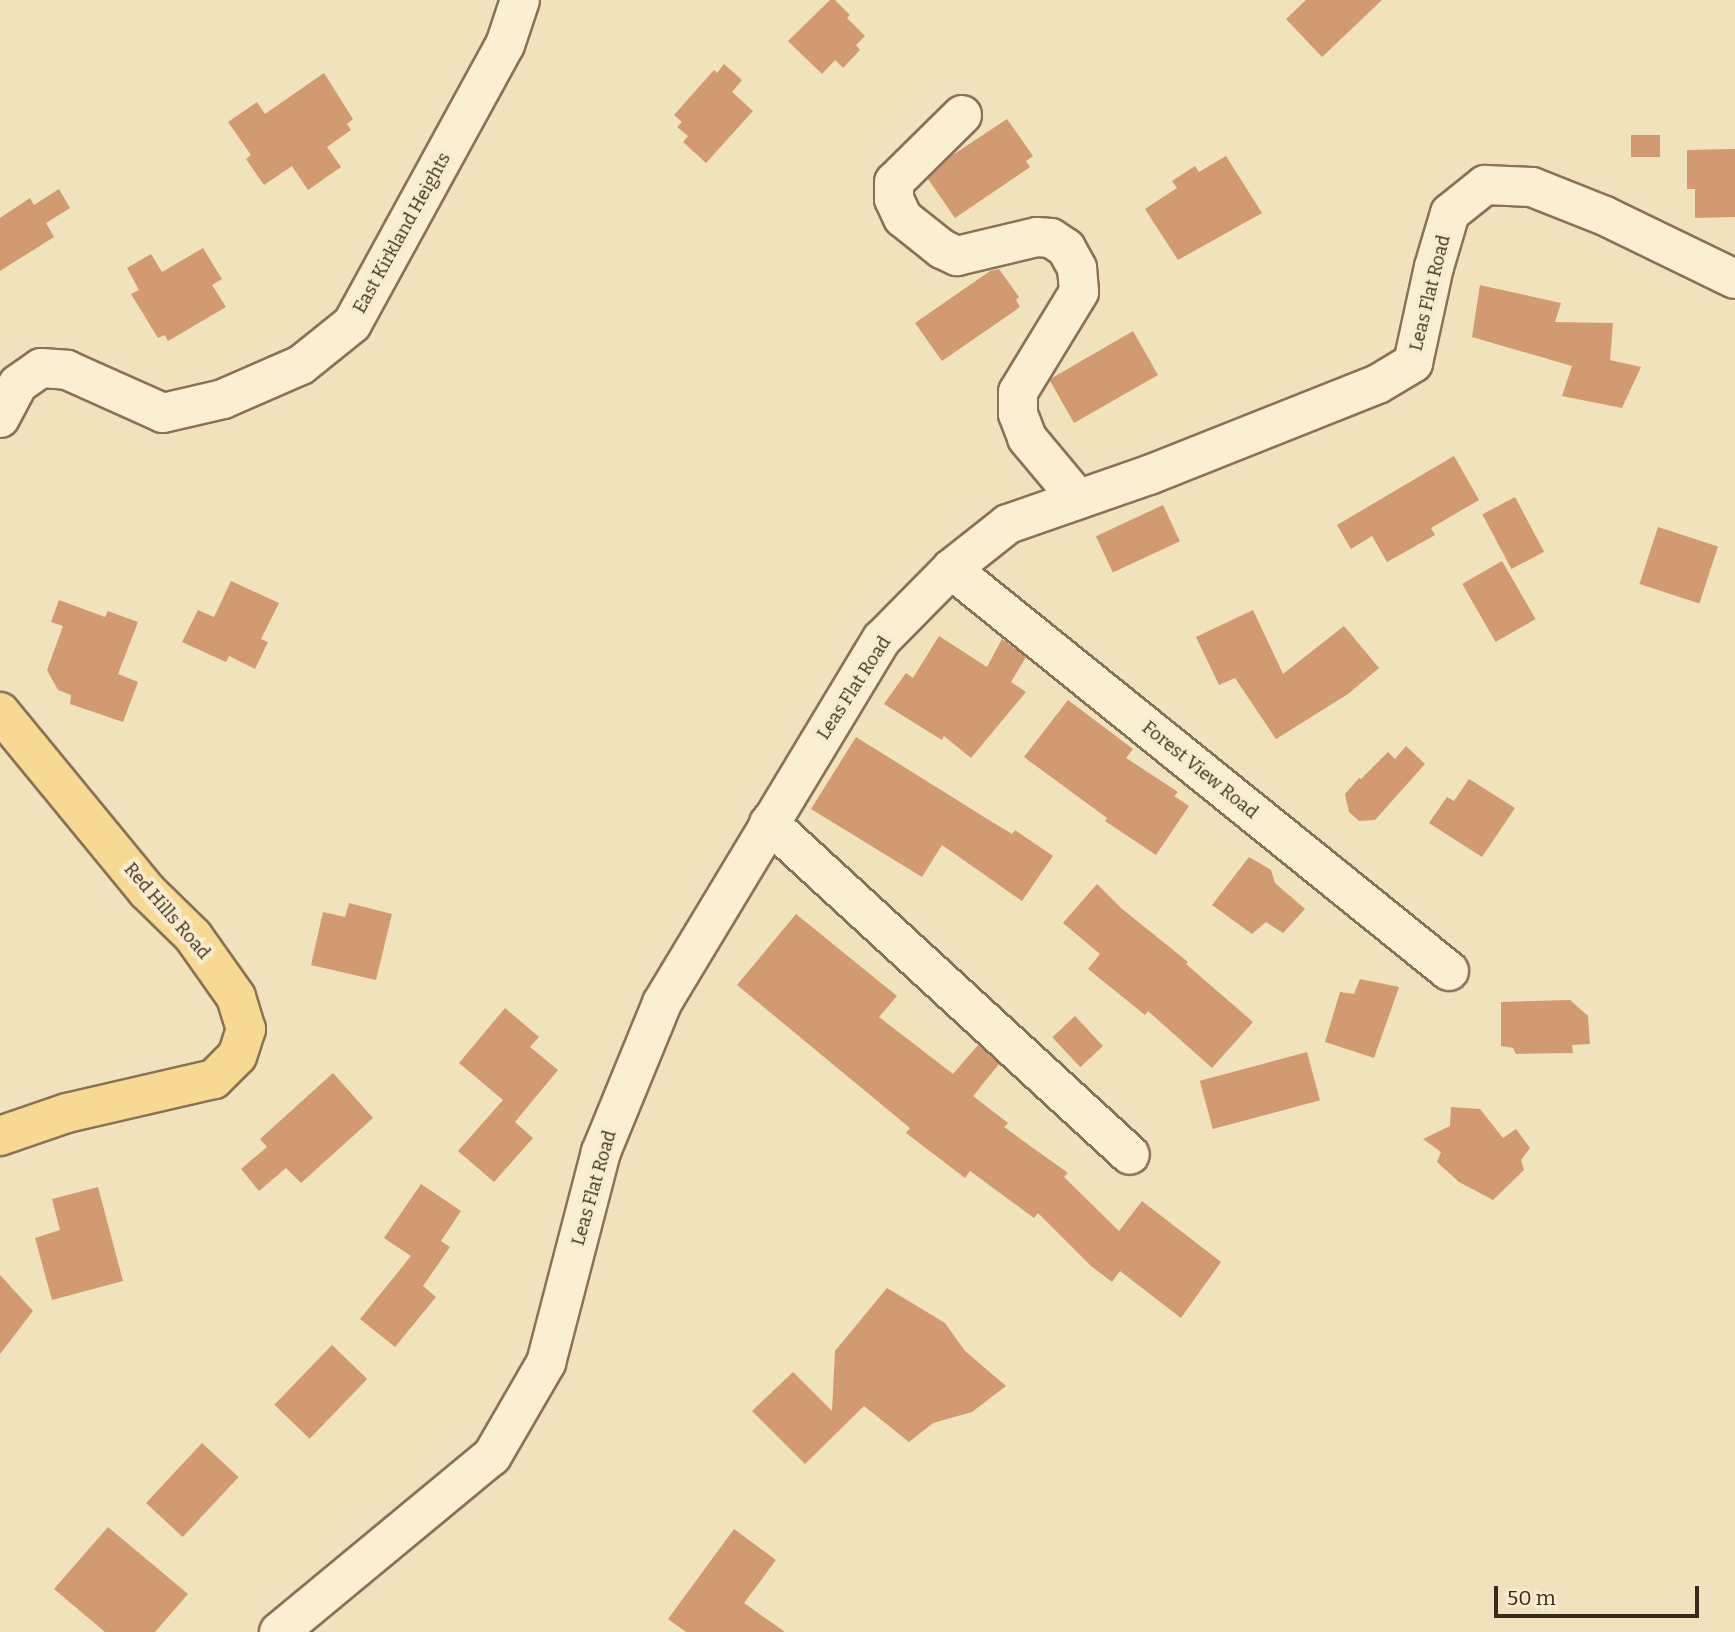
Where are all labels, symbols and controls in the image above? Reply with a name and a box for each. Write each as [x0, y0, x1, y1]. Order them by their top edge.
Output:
street label: East Kirkland Heights [349, 149, 455, 317]
street label: Leas Flat Road [1405, 233, 1455, 353]
street label: Leas Flat Road [813, 632, 895, 744]
street label: Forest View Road [1138, 717, 1262, 823]
street label: Red Hills Road [119, 859, 215, 963]
street label: Leas Flat Road [567, 1128, 621, 1248]
scale bar [1497, 1572, 1702, 1616]
text: 50 m [1507, 1585, 1556, 1611]

